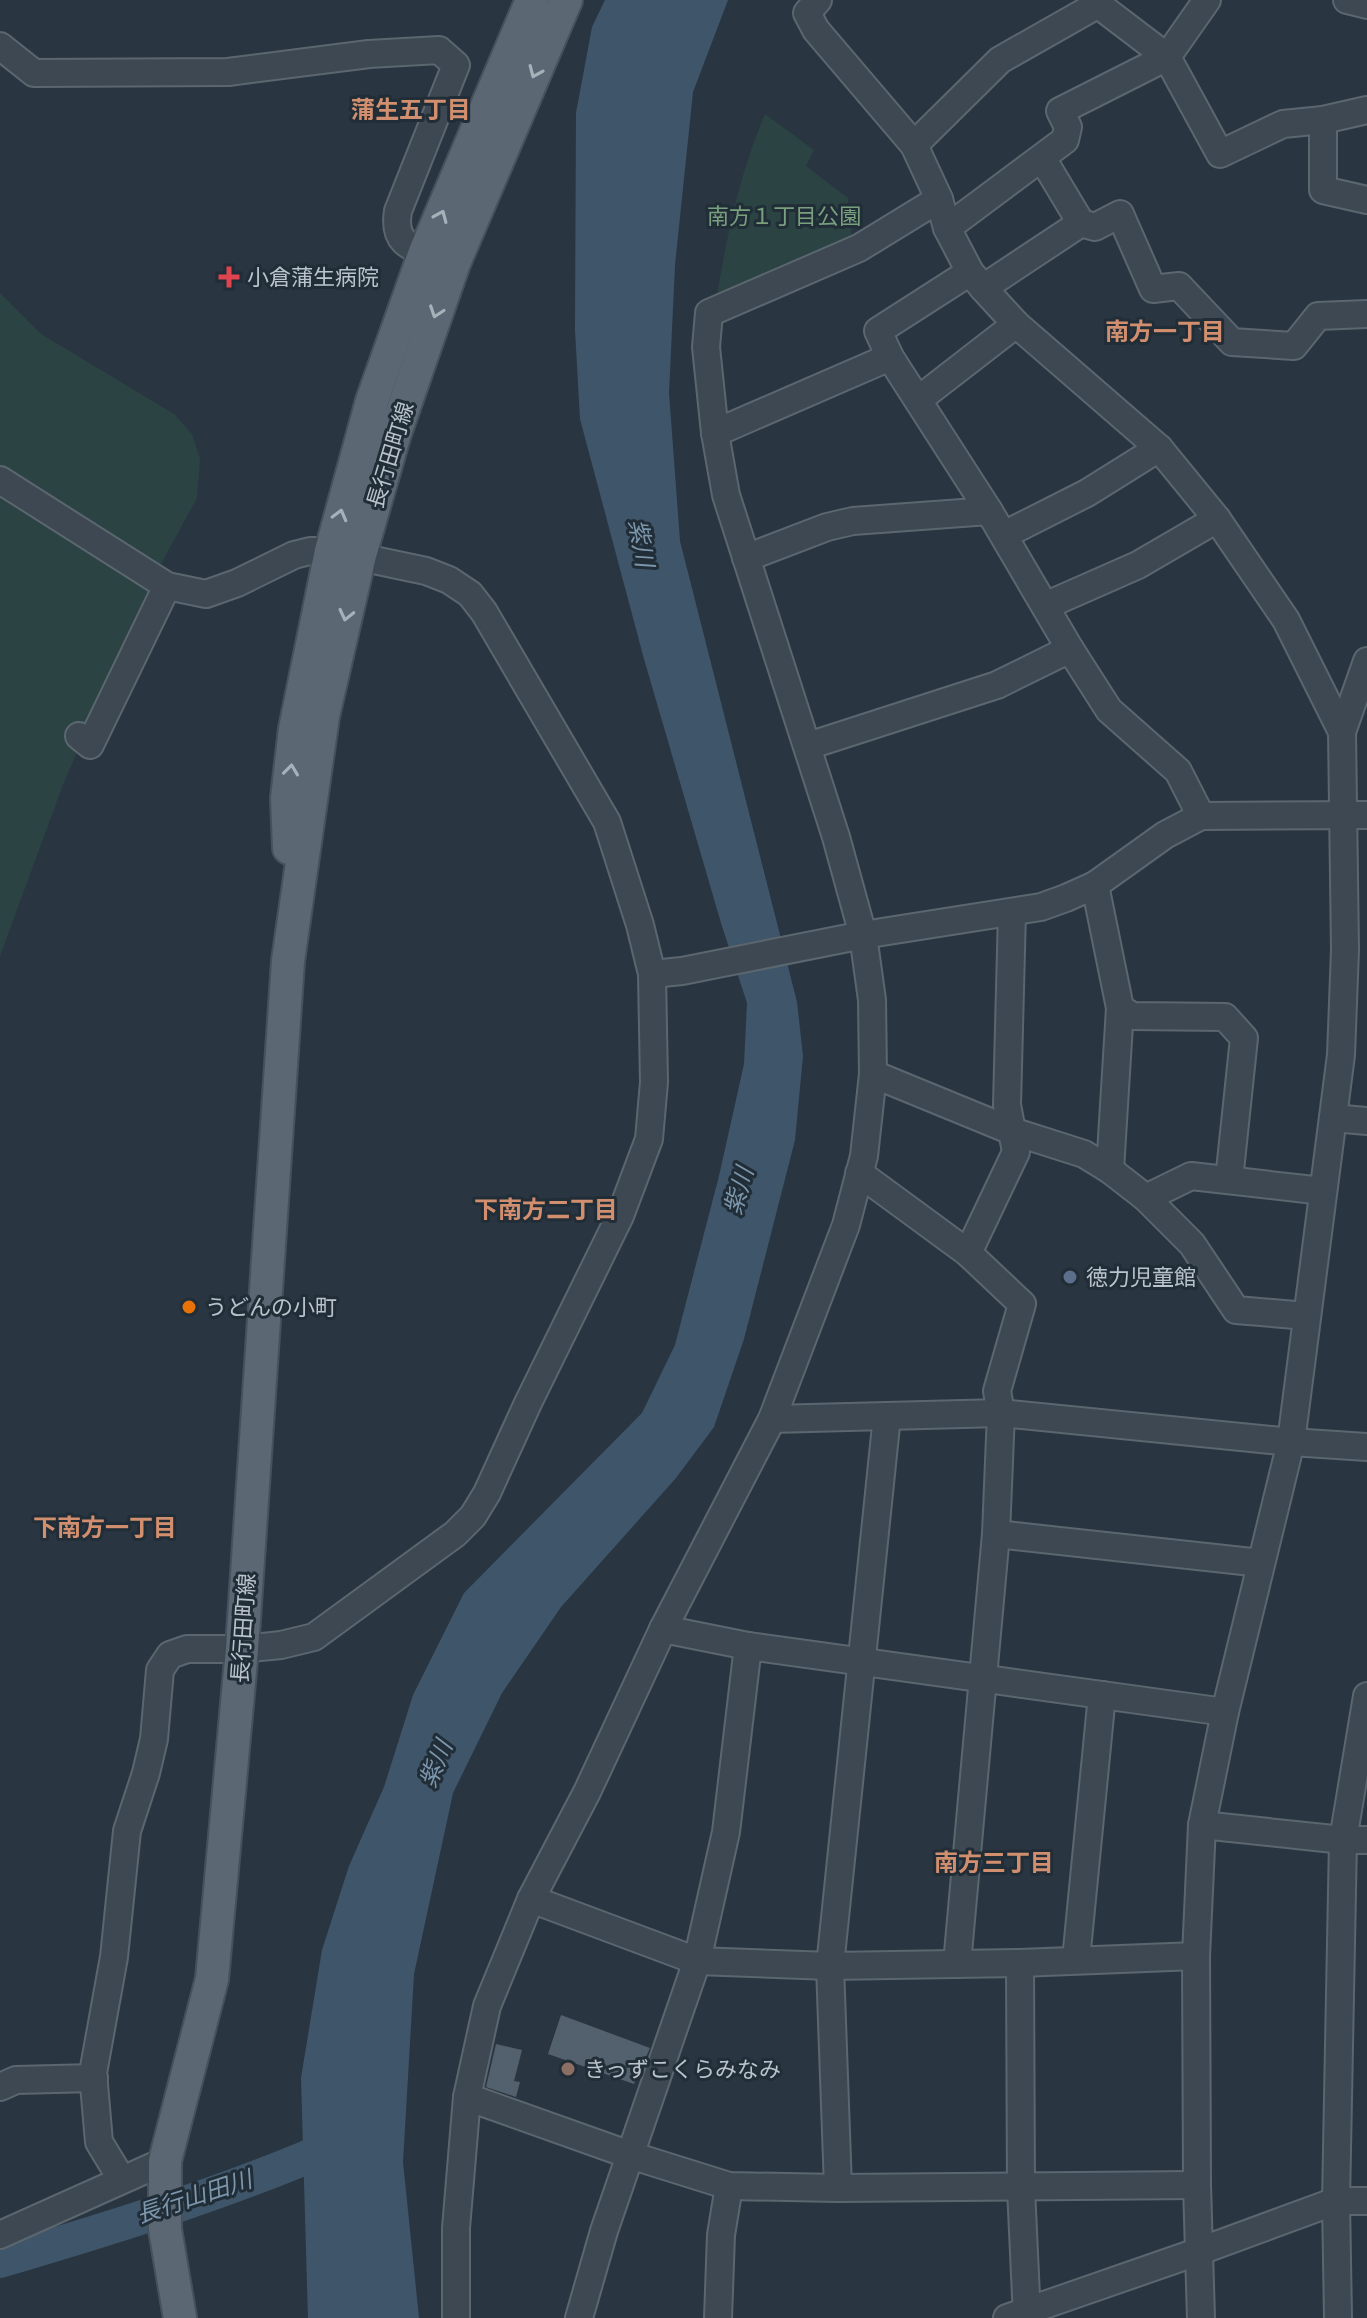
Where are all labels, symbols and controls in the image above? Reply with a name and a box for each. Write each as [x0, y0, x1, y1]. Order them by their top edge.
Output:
one-way arrow [529, 64, 545, 78]
district label: 蒲生五丁目 [351, 96, 471, 124]
park label: 南方１丁目公園 [707, 203, 861, 230]
one-way arrow [431, 209, 447, 224]
place label: 小倉蒲生病院 [247, 264, 379, 291]
marker: 小倉蒲生病院 [218, 266, 240, 288]
one-way arrow [430, 304, 446, 318]
district label: 南方一丁目 [1105, 318, 1225, 346]
street label: 長行田町線 [361, 399, 419, 512]
one-way arrow [331, 508, 348, 522]
water label: 紫川 [623, 517, 659, 572]
one-way arrow [338, 607, 355, 621]
one-way arrow [282, 763, 299, 776]
water label: 紫川 [719, 1161, 760, 1218]
district label: 下南方二丁目 [474, 1196, 618, 1224]
place label: 徳力児童館 [1086, 1264, 1196, 1291]
marker: 徳力児童館 [1061, 1268, 1079, 1286]
place label: うどんの小町 [205, 1294, 337, 1321]
marker: うどんの小町 [180, 1298, 198, 1316]
district label: 下南方一丁目 [33, 1514, 177, 1542]
street label: 長行田町線 [226, 1572, 261, 1684]
water label: 紫川 [414, 1734, 459, 1792]
district label: 南方三丁目 [934, 1849, 1054, 1877]
place label: きっずこくらみなみ [584, 2056, 781, 2083]
marker: きっずこくらみなみ [559, 2060, 577, 2078]
water label: 長行山田川 [133, 2164, 258, 2229]

